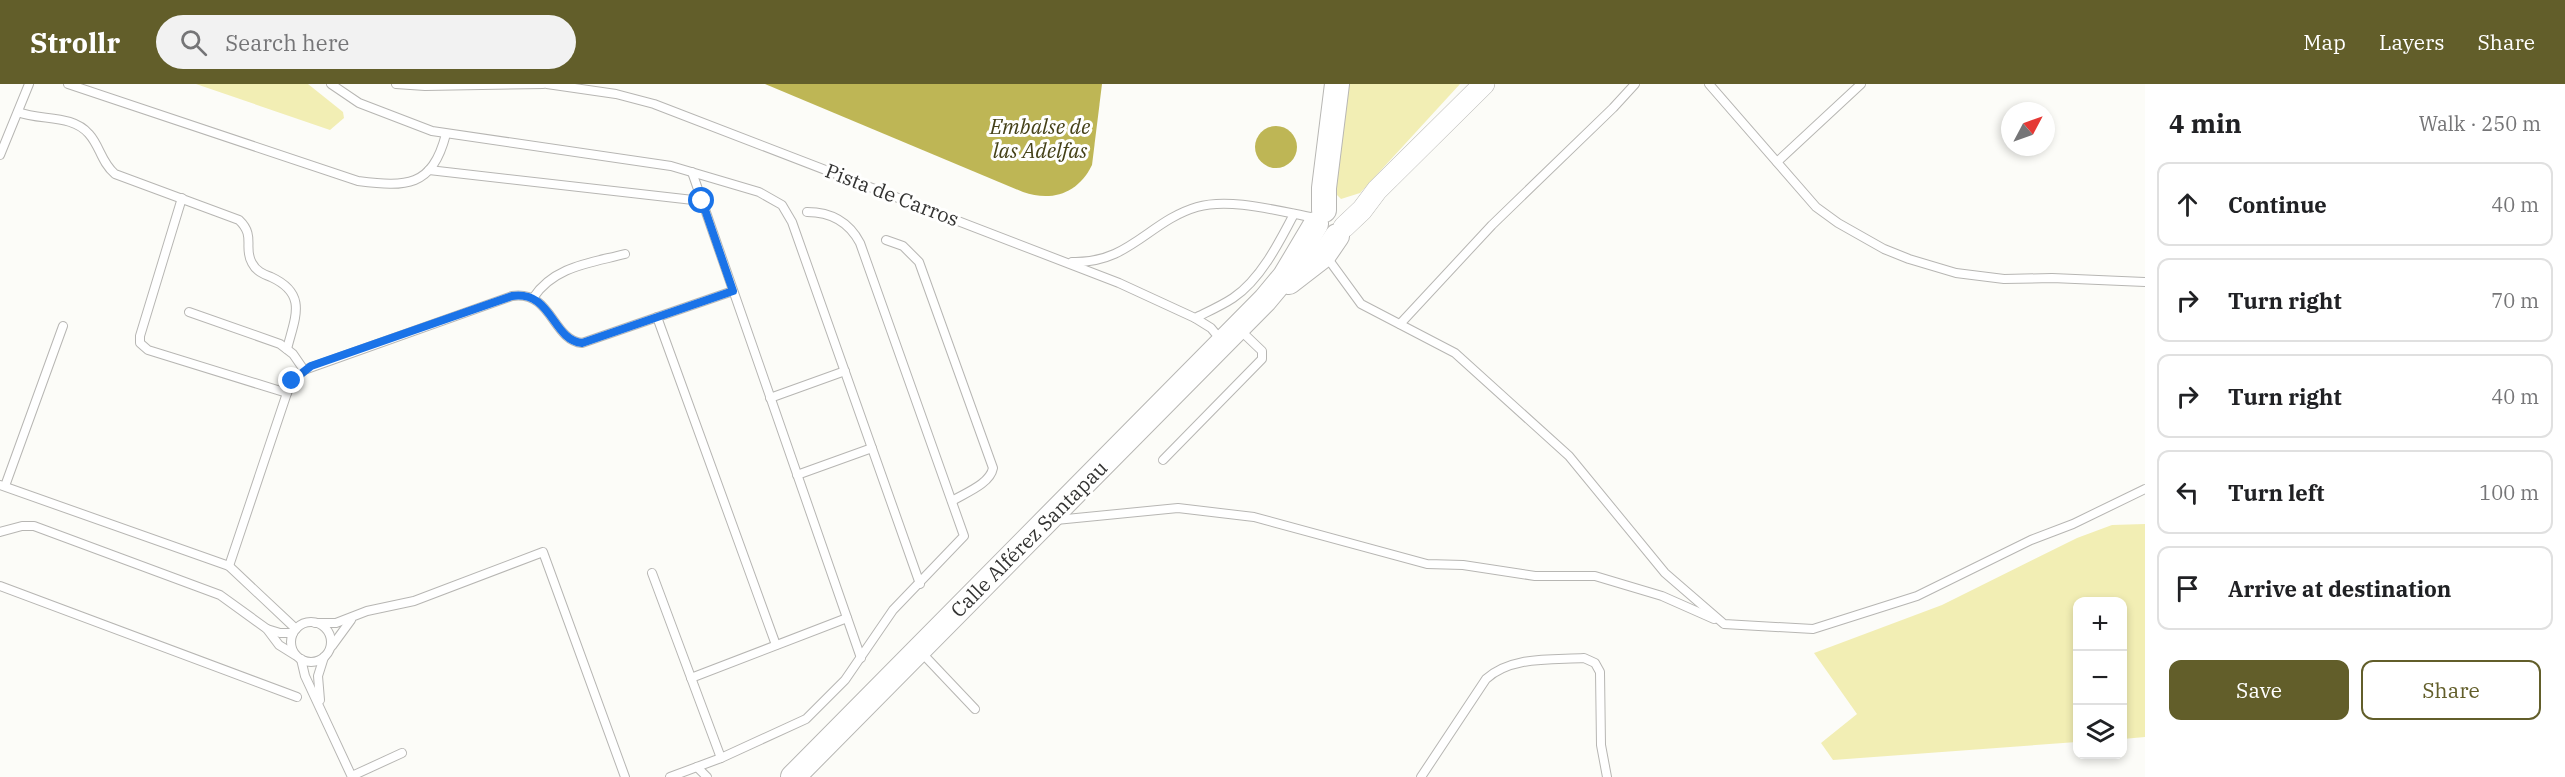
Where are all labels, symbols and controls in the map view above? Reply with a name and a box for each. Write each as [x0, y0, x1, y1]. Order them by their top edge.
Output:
search box [156, 15, 576, 69]
text: Strollr [30, 24, 120, 61]
icon: search [177, 26, 210, 59]
text: Search here [225, 28, 349, 57]
text: Map [2303, 28, 2346, 56]
text: Layers [2379, 28, 2445, 56]
text: Share [2478, 28, 2535, 56]
north arrow [2001, 102, 2055, 156]
text: 4 min [2169, 106, 2242, 140]
text: Walk · 250 m [2419, 110, 2541, 137]
water label: Embalse de las Adelfas [989, 112, 1091, 164]
street label: Pista de Carros [822, 157, 963, 232]
route start [688, 187, 714, 213]
icon: ahead [2171, 188, 2204, 221]
text: Continue [2228, 190, 2327, 219]
text: 40 m [2491, 191, 2539, 218]
icon: right [2171, 284, 2204, 317]
text: Turn right [2228, 286, 2342, 315]
text: 70 m [2491, 287, 2539, 314]
route end [278, 367, 304, 393]
icon: right [2171, 380, 2204, 413]
text: Turn right [2228, 382, 2342, 411]
text: 40 m [2491, 383, 2539, 410]
street label: Calle Alférez Santapau [944, 454, 1113, 623]
icon: left [2171, 476, 2204, 509]
text: Turn left [2228, 478, 2324, 507]
text: 100 m [2479, 479, 2539, 506]
icon: arrive [2171, 572, 2204, 605]
text: Arrive at destination [2228, 574, 2451, 603]
map controls [2073, 597, 2127, 759]
button: + [2073, 597, 2127, 651]
button: − [2073, 651, 2127, 705]
button: Save [2169, 660, 2349, 720]
button: Share [2361, 660, 2541, 720]
button: layers [2073, 705, 2127, 759]

